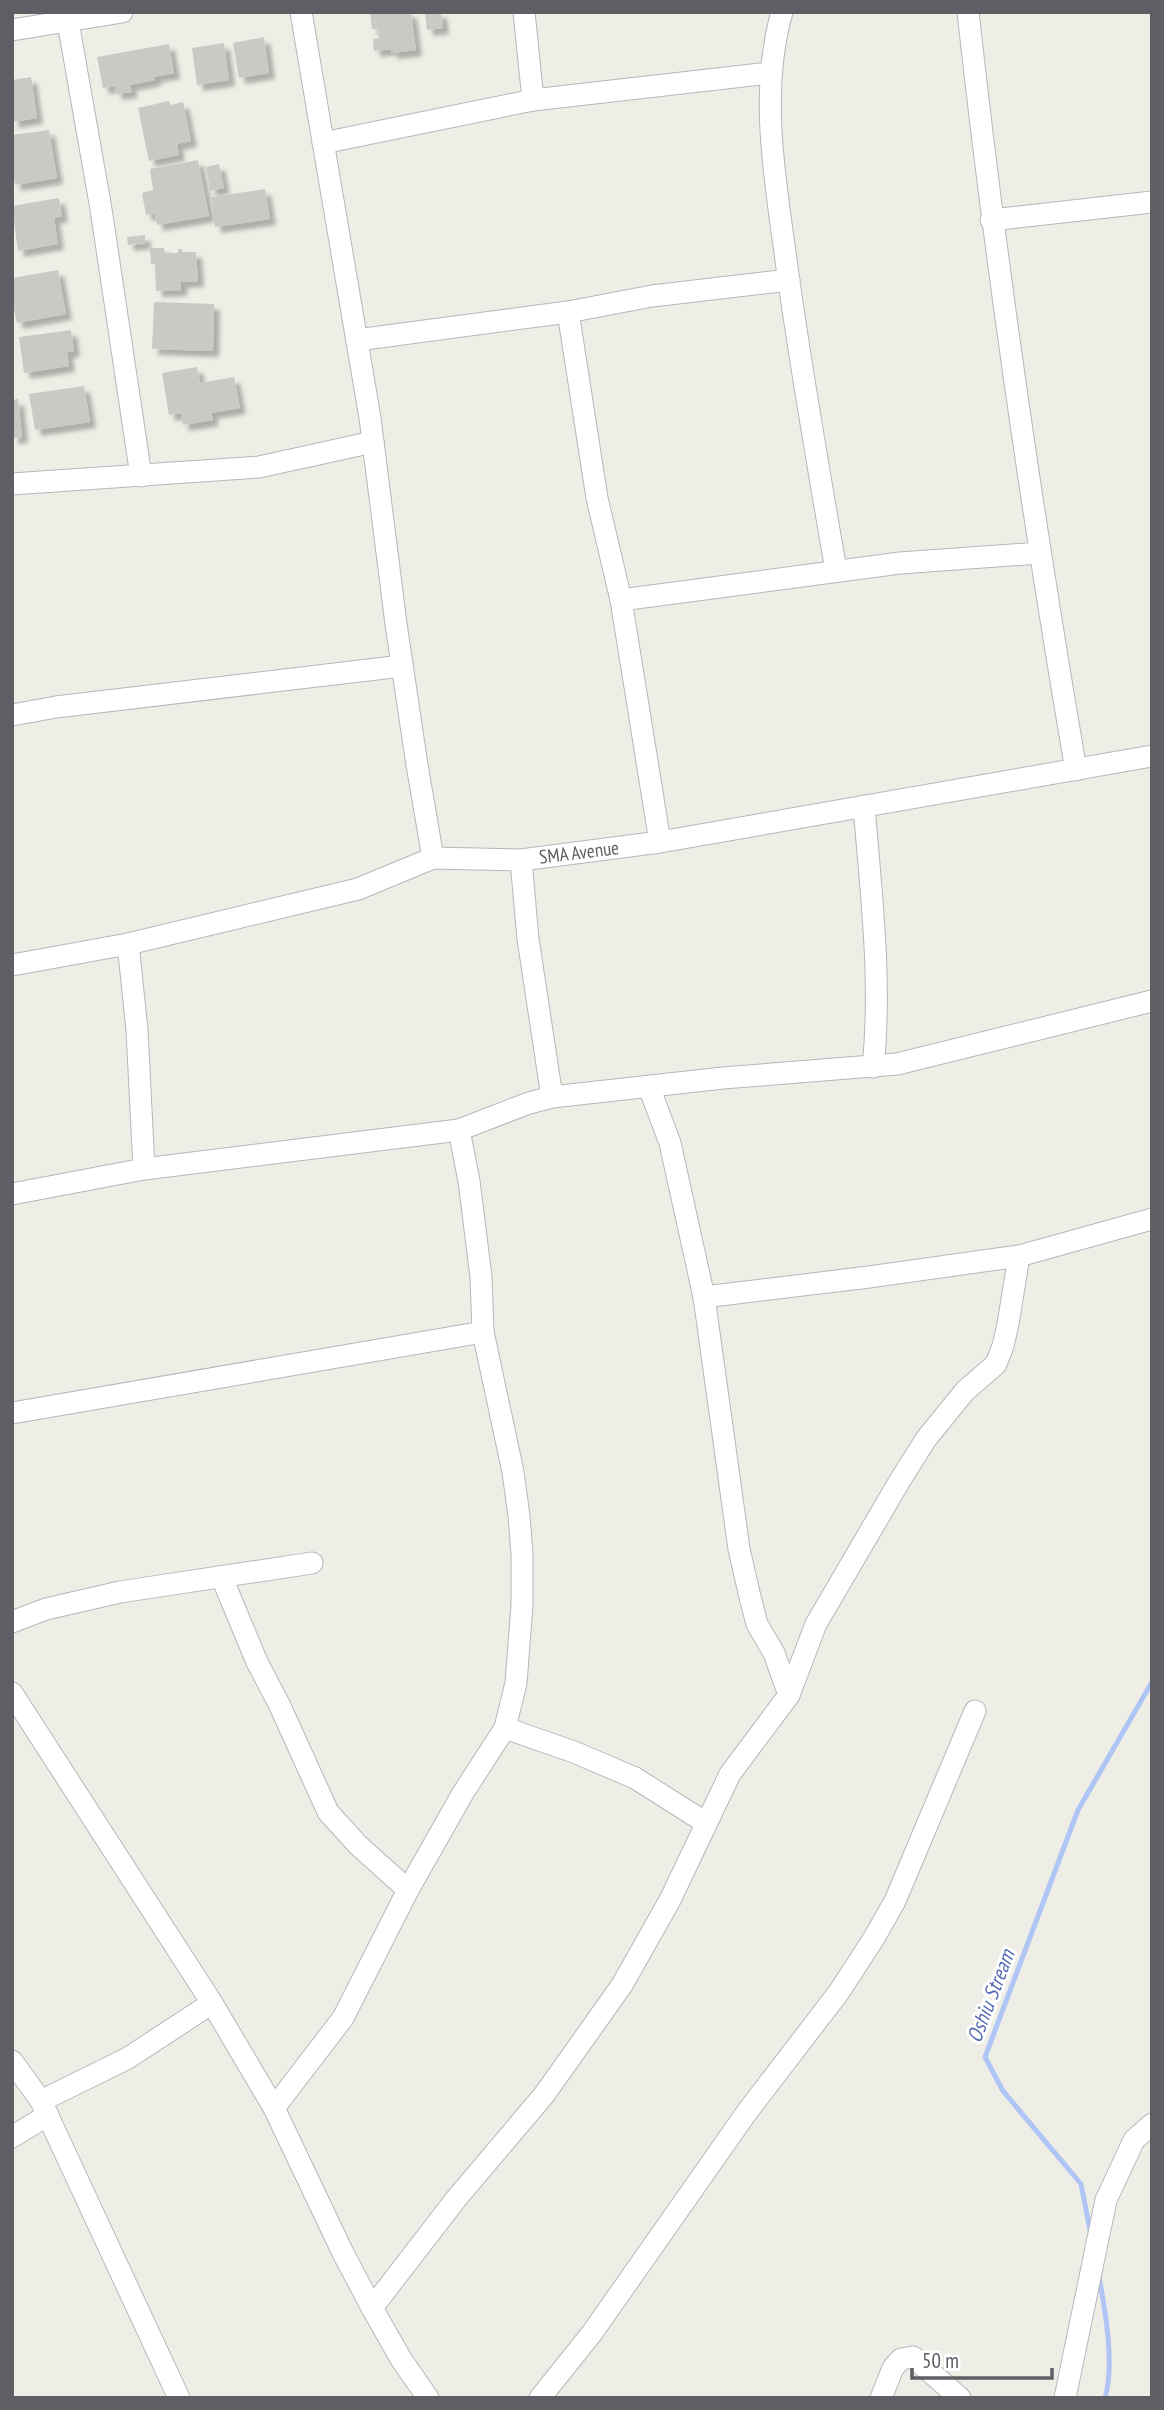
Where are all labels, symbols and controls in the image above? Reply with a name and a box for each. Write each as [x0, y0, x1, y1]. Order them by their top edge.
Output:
street label: SMA Avenue [538, 835, 620, 869]
water label: Oshiu Stream [961, 1944, 1021, 2046]
scale bar [912, 2336, 1052, 2380]
text: 50 m [922, 2347, 959, 2374]

